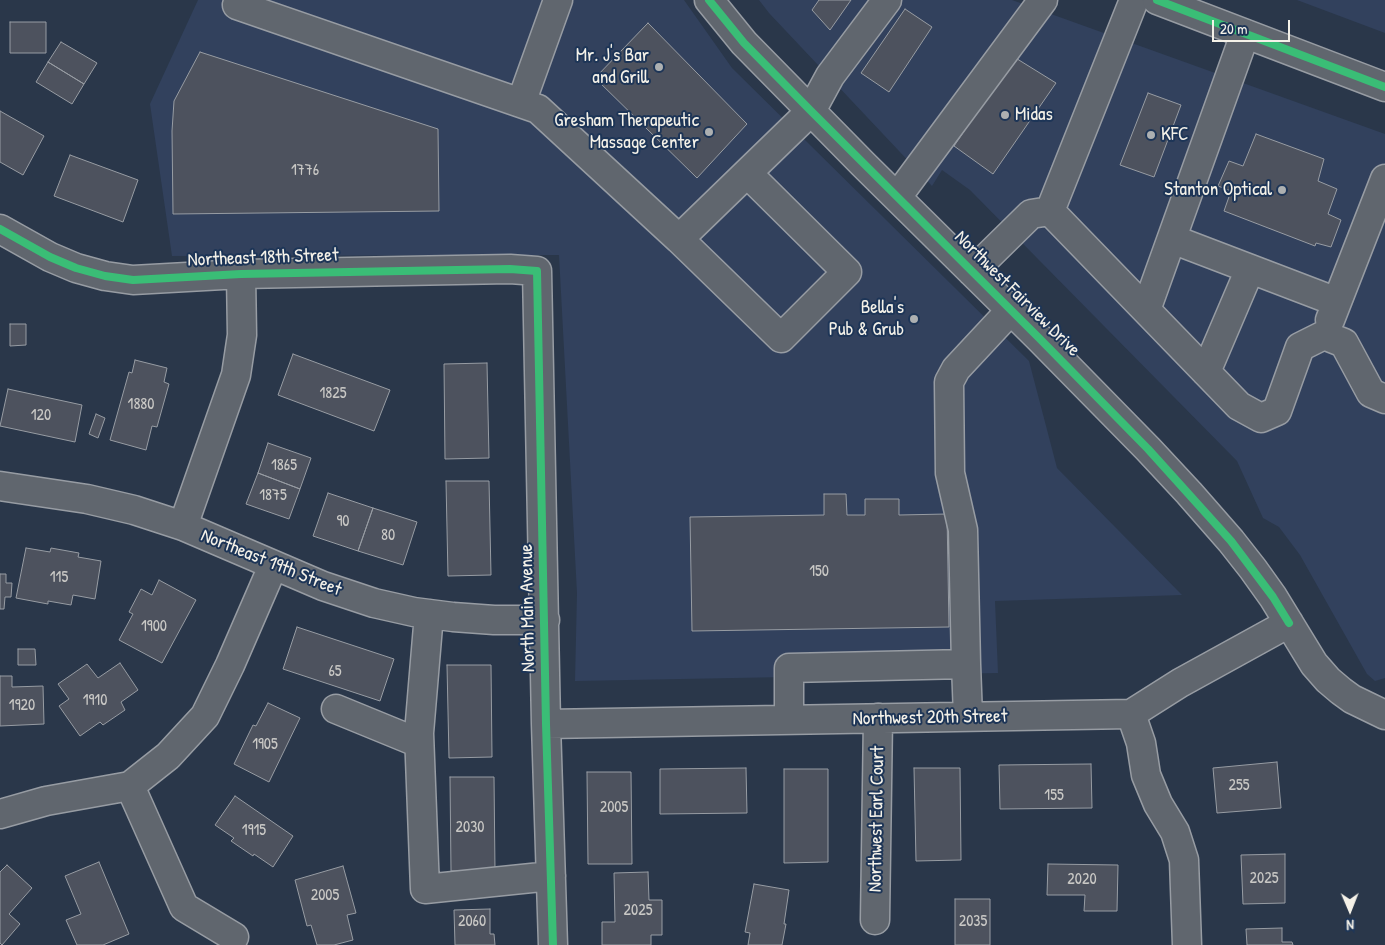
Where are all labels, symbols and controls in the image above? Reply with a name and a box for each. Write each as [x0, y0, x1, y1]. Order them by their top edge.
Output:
scale bar [1215, 10, 1292, 42]
text: 20 m [1220, 18, 1247, 39]
place label: Mr. J's Bar and Grill [576, 45, 649, 89]
marker: Mr. J's Bar and Grill [653, 61, 665, 73]
place label: Midas [1015, 104, 1053, 126]
marker: Midas [999, 109, 1011, 121]
place label: Gresham Therapeutic Massage Center [554, 110, 699, 154]
place label: KFC [1161, 124, 1188, 146]
marker: Gresham Therapeutic Massage Center [703, 126, 715, 138]
marker: KFC [1145, 129, 1157, 141]
house number: 1776 [291, 161, 319, 181]
place label: Stanton Optical [1164, 179, 1272, 201]
marker: Stanton Optical [1276, 184, 1288, 196]
street label: Northwest Fairview Drive [949, 226, 1085, 362]
street label: Northeast 18th Street [187, 244, 339, 272]
place label: Bella's Pub & Grub [829, 297, 904, 341]
marker: Bella's Pub & Grub [908, 313, 920, 325]
house number: 1825 [320, 384, 346, 404]
house number: 1880 [128, 395, 154, 415]
house number: 120 [31, 406, 51, 426]
house number: 1865 [271, 456, 297, 476]
house number: 1875 [259, 486, 287, 506]
house number: 90 [336, 512, 350, 532]
street label: Northeast 19th Street [197, 524, 345, 602]
house number: 80 [381, 526, 395, 546]
street label: North Main Avenue [515, 544, 541, 672]
house number: 150 [809, 562, 829, 582]
house number: 115 [50, 568, 68, 588]
house number: 1900 [141, 617, 167, 637]
house number: 65 [328, 662, 342, 682]
house number: 1910 [83, 691, 107, 711]
house number: 1920 [9, 696, 35, 716]
street label: Northwest 20th Street [852, 705, 1008, 731]
house number: 1905 [252, 735, 278, 755]
street label: Northwest Earl Court [864, 746, 890, 892]
house number: 255 [1228, 776, 1250, 796]
house number: 155 [1044, 786, 1064, 806]
house number: 2005 [600, 798, 628, 818]
house number: 2030 [456, 818, 484, 838]
house number: 1915 [242, 821, 266, 841]
house number: 2025 [1250, 869, 1278, 889]
house number: 2020 [1067, 870, 1097, 890]
north arrow [1325, 885, 1375, 935]
house number: 2005 [311, 886, 339, 906]
house number: 2025 [624, 901, 652, 921]
house number: 2060 [458, 912, 486, 932]
house number: 2035 [959, 912, 987, 932]
text: N [1346, 916, 1354, 935]

